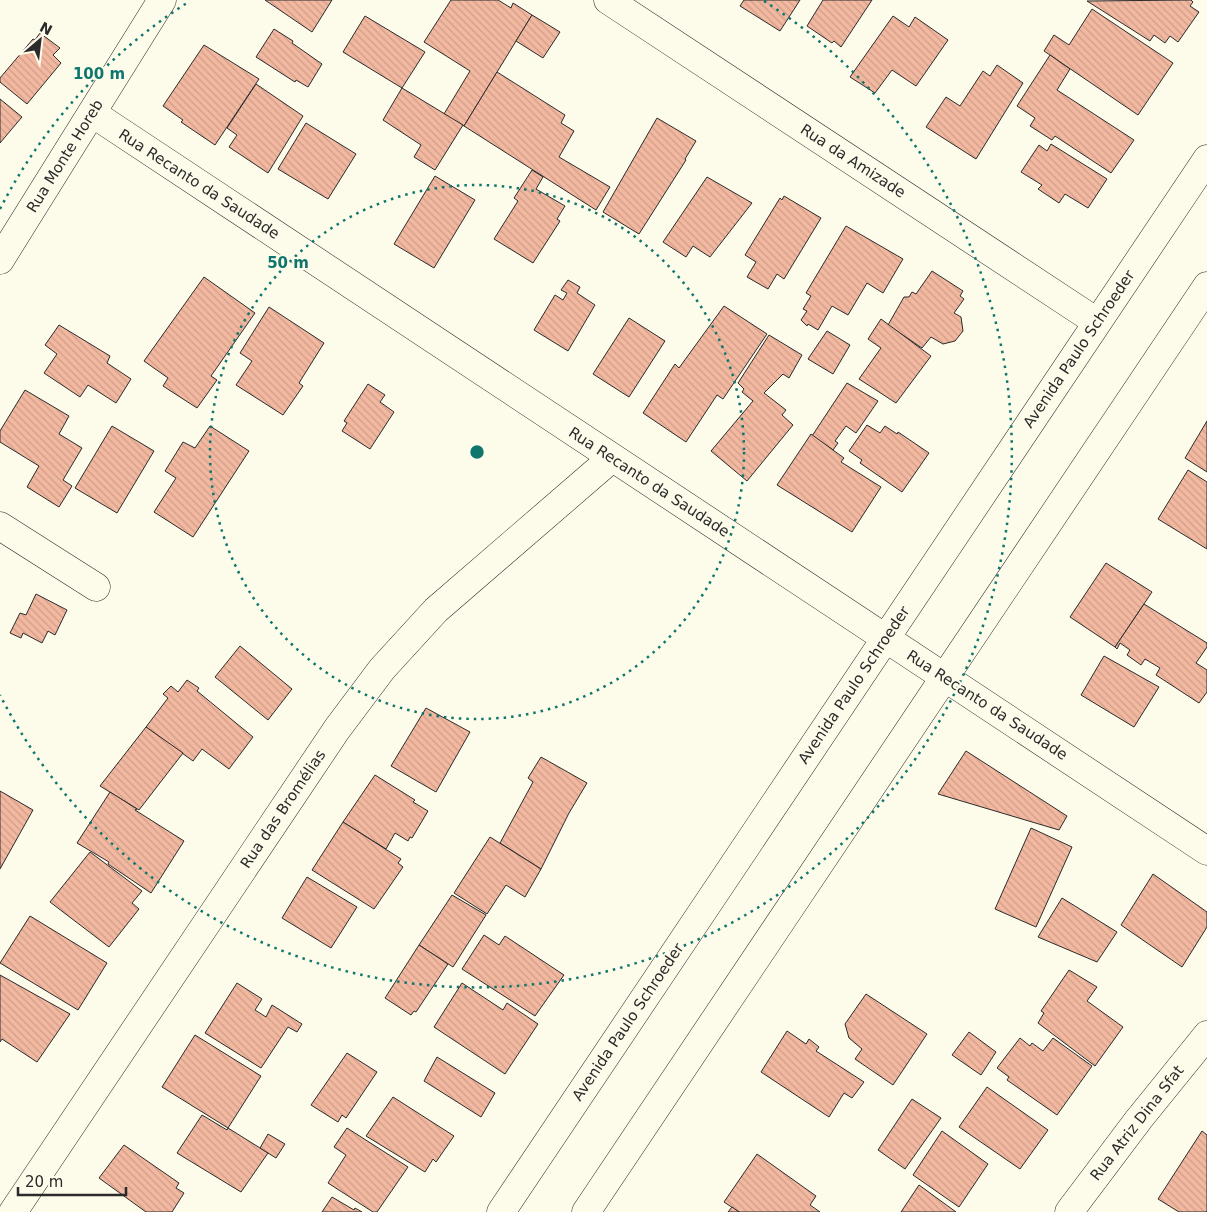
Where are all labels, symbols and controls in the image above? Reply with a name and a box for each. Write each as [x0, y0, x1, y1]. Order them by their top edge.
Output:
north arrow [15, 15, 65, 65]
text: N [37, 19, 55, 38]
text: 100 m [73, 65, 125, 83]
street label: Rua Monte Horeb [23, 96, 107, 216]
street label: Rua da Amizade [797, 120, 909, 202]
street label: Rua Recanto da Saudade [115, 125, 283, 243]
text: 50 m [267, 254, 309, 272]
street label: Avenida Paulo Schroeder [1019, 266, 1139, 431]
street label: Rua Recanto da Saudade [565, 423, 733, 541]
centre of rings [468, 443, 486, 461]
street label: Avenida Paulo Schroeder [794, 602, 914, 767]
street label: Rua Recanto da Saudade [903, 646, 1071, 764]
street label: Rua das Bromélias [237, 746, 329, 872]
street label: Avenida Paulo Schroeder [568, 939, 688, 1104]
street label: Rua Atriz Dina Sfat [1086, 1062, 1188, 1184]
scale bar [18, 1164, 125, 1196]
text: 20 m [25, 1173, 63, 1191]

